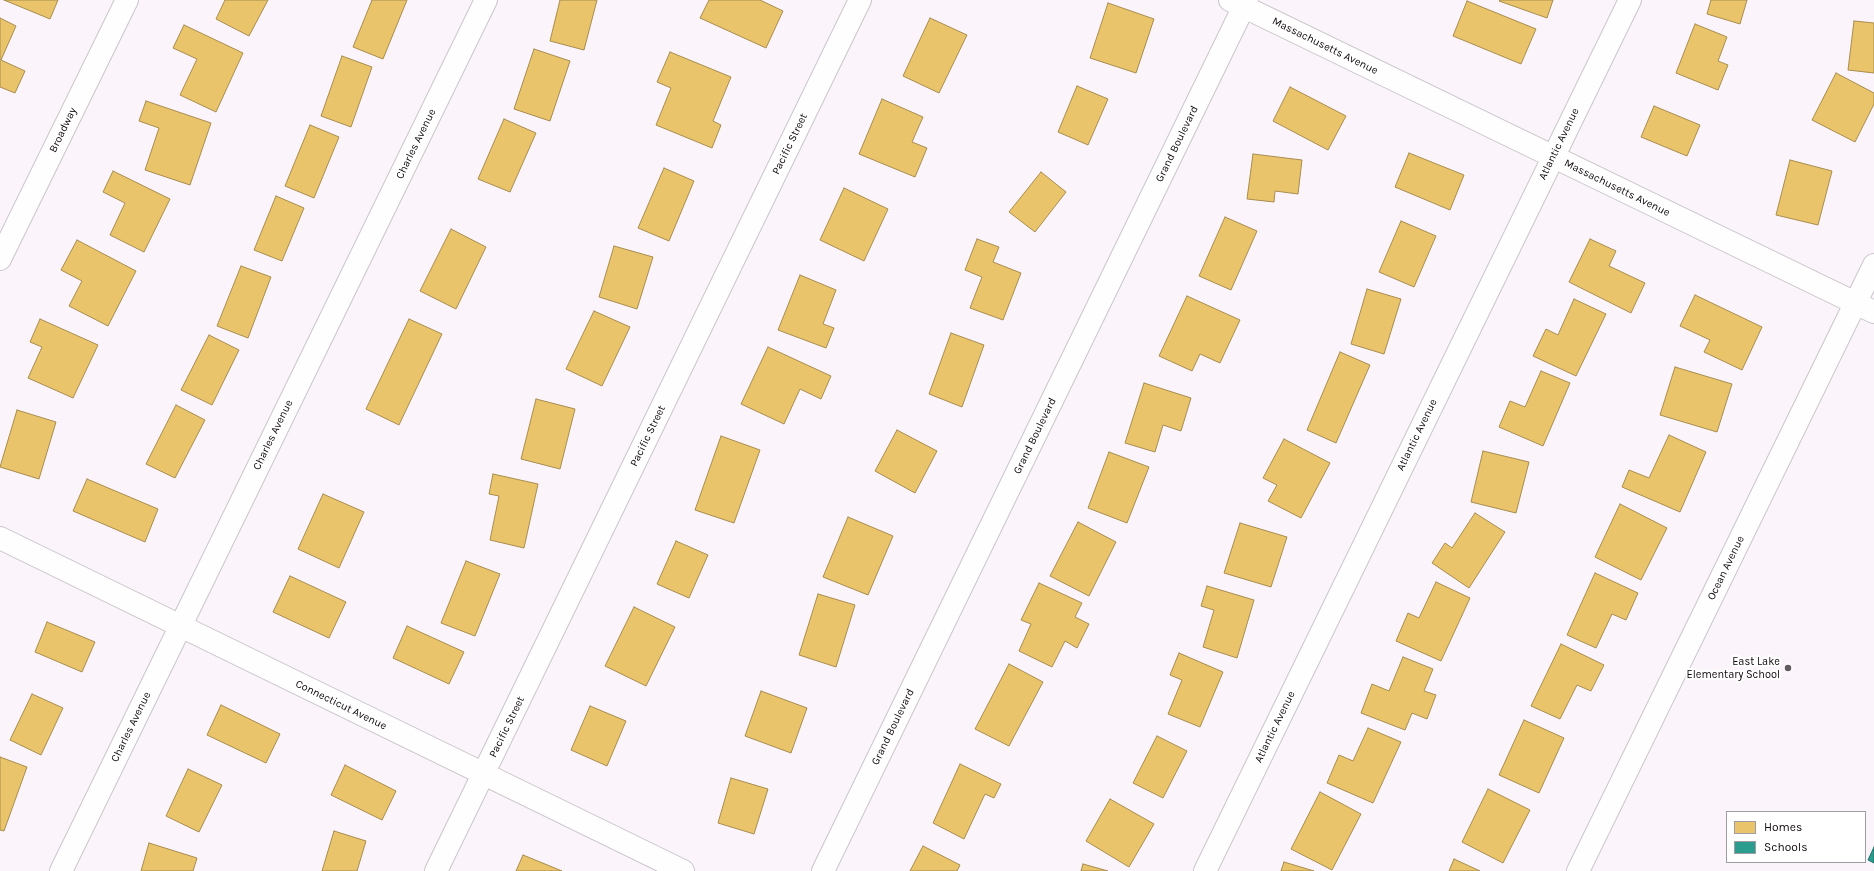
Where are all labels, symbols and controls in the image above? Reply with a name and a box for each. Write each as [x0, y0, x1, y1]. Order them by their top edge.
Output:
street label: Massachusetts Avenue [1270, 15, 1380, 77]
street label: Grand Boulevard [1153, 104, 1201, 184]
street label: Broadway [46, 105, 80, 155]
street label: Atlantic Avenue [1536, 106, 1582, 182]
street label: Charles Avenue [393, 107, 439, 181]
street label: Pacific Street [769, 111, 811, 177]
street label: Massachusetts Avenue [1562, 157, 1672, 219]
street label: Grand Boulevard [1011, 396, 1059, 476]
street label: Atlantic Avenue [1394, 397, 1440, 473]
street label: Charles Avenue [250, 398, 296, 472]
street label: Pacific Street [627, 403, 669, 469]
street label: Ocean Avenue [1705, 534, 1747, 602]
place label: East Lake Elementary School [1687, 655, 1780, 681]
marker: East Lake Elementary School [1783, 663, 1793, 673]
street label: Connecticut Avenue [293, 677, 389, 733]
street label: Grand Boulevard [869, 687, 917, 767]
street label: Atlantic Avenue [1252, 689, 1298, 765]
street label: Charles Avenue [108, 690, 154, 764]
street label: Pacific Street [486, 694, 528, 760]
legend [1726, 811, 1866, 863]
text: Homes [1764, 820, 1802, 834]
text: Schools [1764, 840, 1807, 854]

